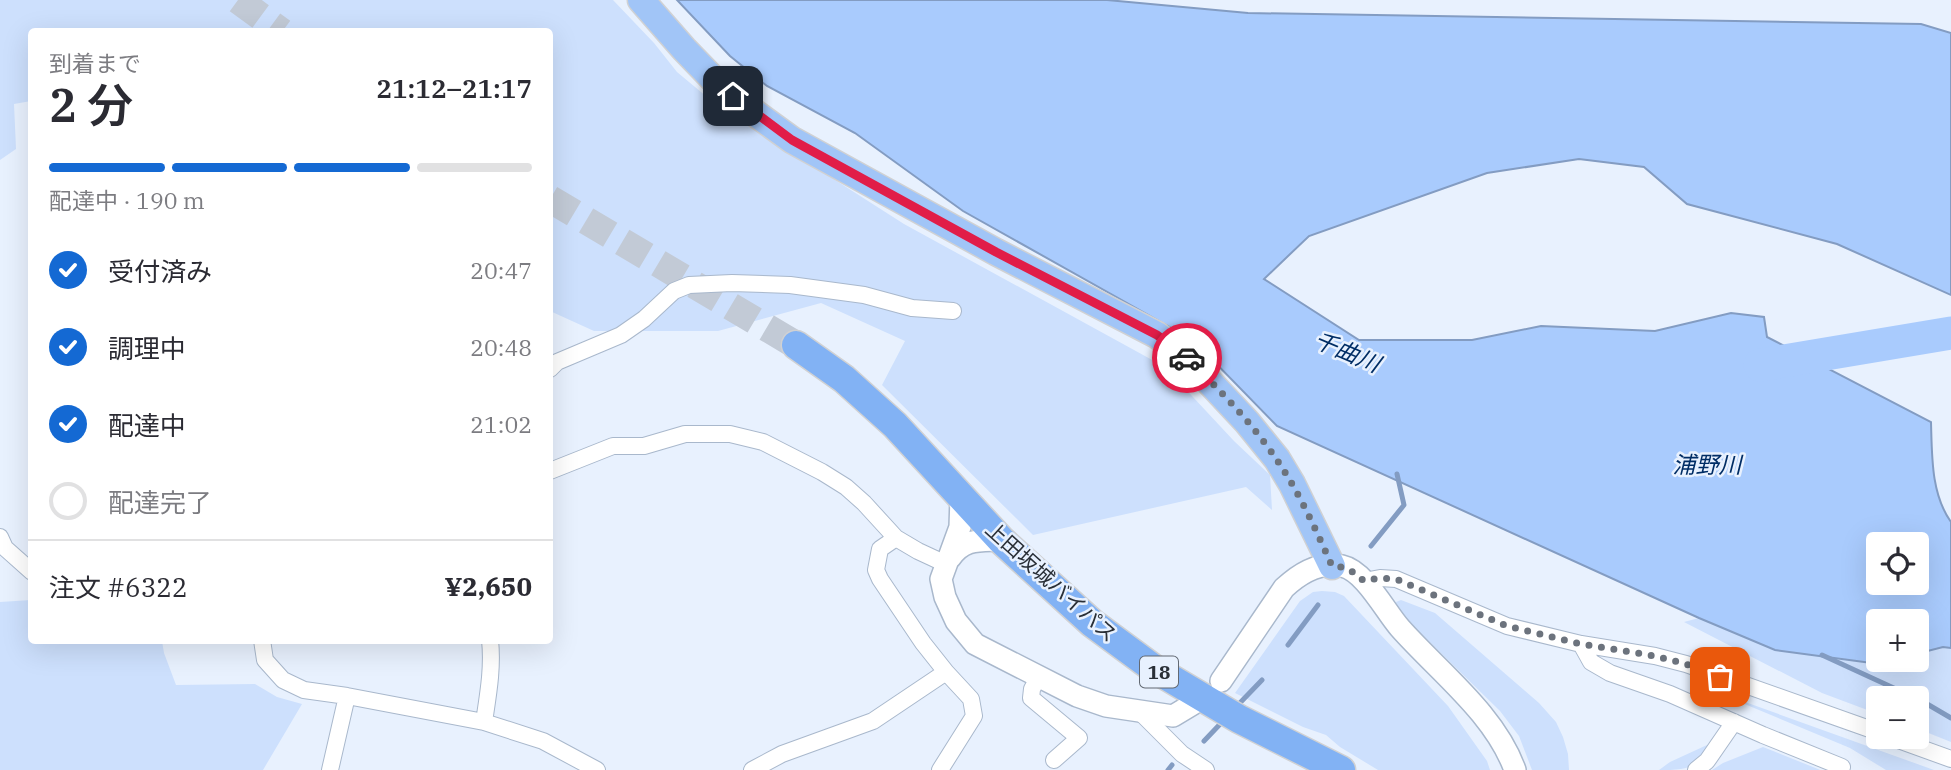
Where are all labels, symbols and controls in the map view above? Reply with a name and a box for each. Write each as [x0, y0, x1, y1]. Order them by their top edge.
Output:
text: 到着まで [49, 48, 141, 78]
pin [703, 66, 763, 126]
text: 21:12–21:17 [376, 71, 532, 105]
text: 2 分 [49, 75, 133, 135]
icon: home [714, 77, 752, 115]
text: 配達中 · 190 m [49, 185, 205, 215]
icon: check [49, 251, 87, 289]
text: 受付済み [108, 254, 212, 288]
text: 20:47 [470, 255, 532, 285]
courier [1152, 323, 1222, 393]
water label: 千曲川 [1310, 324, 1388, 380]
icon: check [49, 328, 87, 366]
text: 調理中 [108, 331, 186, 365]
text: 20:48 [470, 332, 532, 362]
icon: car [1168, 339, 1206, 377]
icon: check [49, 405, 87, 443]
text: 配達中 [108, 408, 186, 442]
text: 21:02 [470, 409, 532, 439]
water label: 浦野川 [1673, 449, 1745, 479]
text: 配達完了 [108, 485, 212, 519]
street label: 上田坂城バイパス [980, 515, 1123, 648]
map controls [1866, 532, 1929, 749]
button: locate [1866, 532, 1929, 595]
text: ¥2,650 [445, 569, 532, 603]
text: 注文 #6322 [49, 570, 188, 604]
button: + [1866, 609, 1929, 672]
pin [1690, 647, 1750, 707]
road number: 18 [1140, 656, 1178, 688]
icon: bag [1701, 658, 1739, 696]
button: − [1866, 686, 1929, 749]

